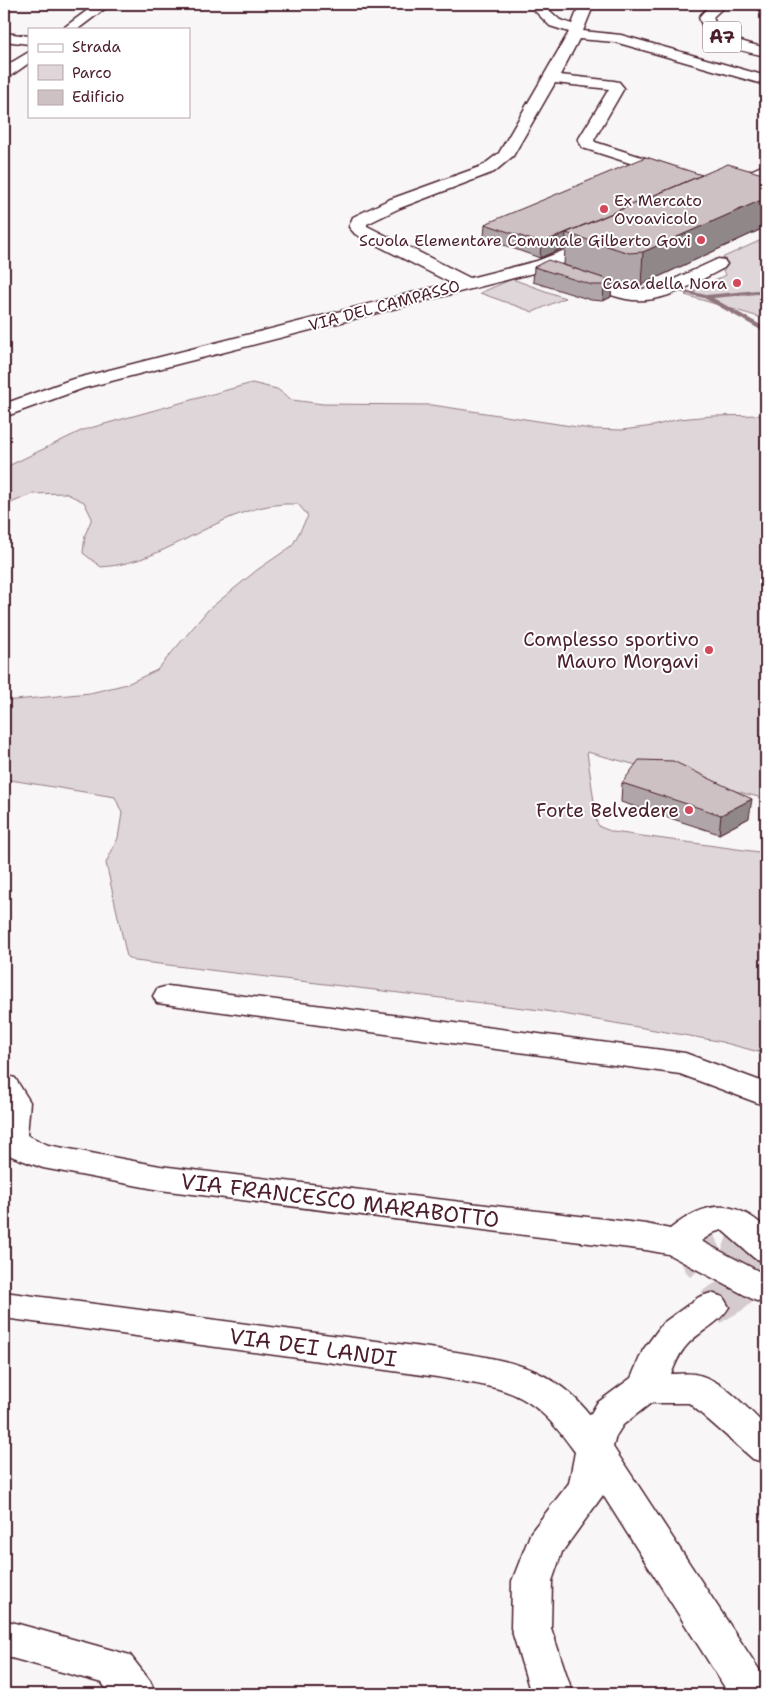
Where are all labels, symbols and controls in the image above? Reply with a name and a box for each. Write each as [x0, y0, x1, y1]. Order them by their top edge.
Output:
road number: A7 [703, 22, 741, 52]
legend [28, 28, 190, 118]
text: Strada [72, 37, 121, 57]
text: Parco [72, 63, 112, 83]
text: Edificio [72, 87, 124, 107]
place label: Ex Mercato Ovoavicolo [614, 190, 702, 229]
marker: Ex Mercato Ovoavicolo [598, 203, 610, 215]
place label: Scuola Elementare Comunale Gilberto Govi [359, 230, 691, 251]
marker: Scuola Elementare Comunale Gilberto Govi [695, 234, 707, 246]
place label: Casa della Nora [603, 273, 727, 294]
street label: VIA DEL CAMPASSO [306, 275, 462, 336]
marker: Casa della Nora [731, 277, 743, 289]
place label: Complesso sportivo Mauro Morgavi [523, 627, 699, 674]
marker: Complesso sportivo Mauro Morgavi [703, 644, 715, 656]
place label: Forte Belvedere [536, 798, 679, 823]
marker: Forte Belvedere [683, 804, 695, 816]
street label: VIA FRANCESCO MARABOTTO [179, 1167, 501, 1234]
street label: VIA DEI LANDI [227, 1321, 398, 1374]

